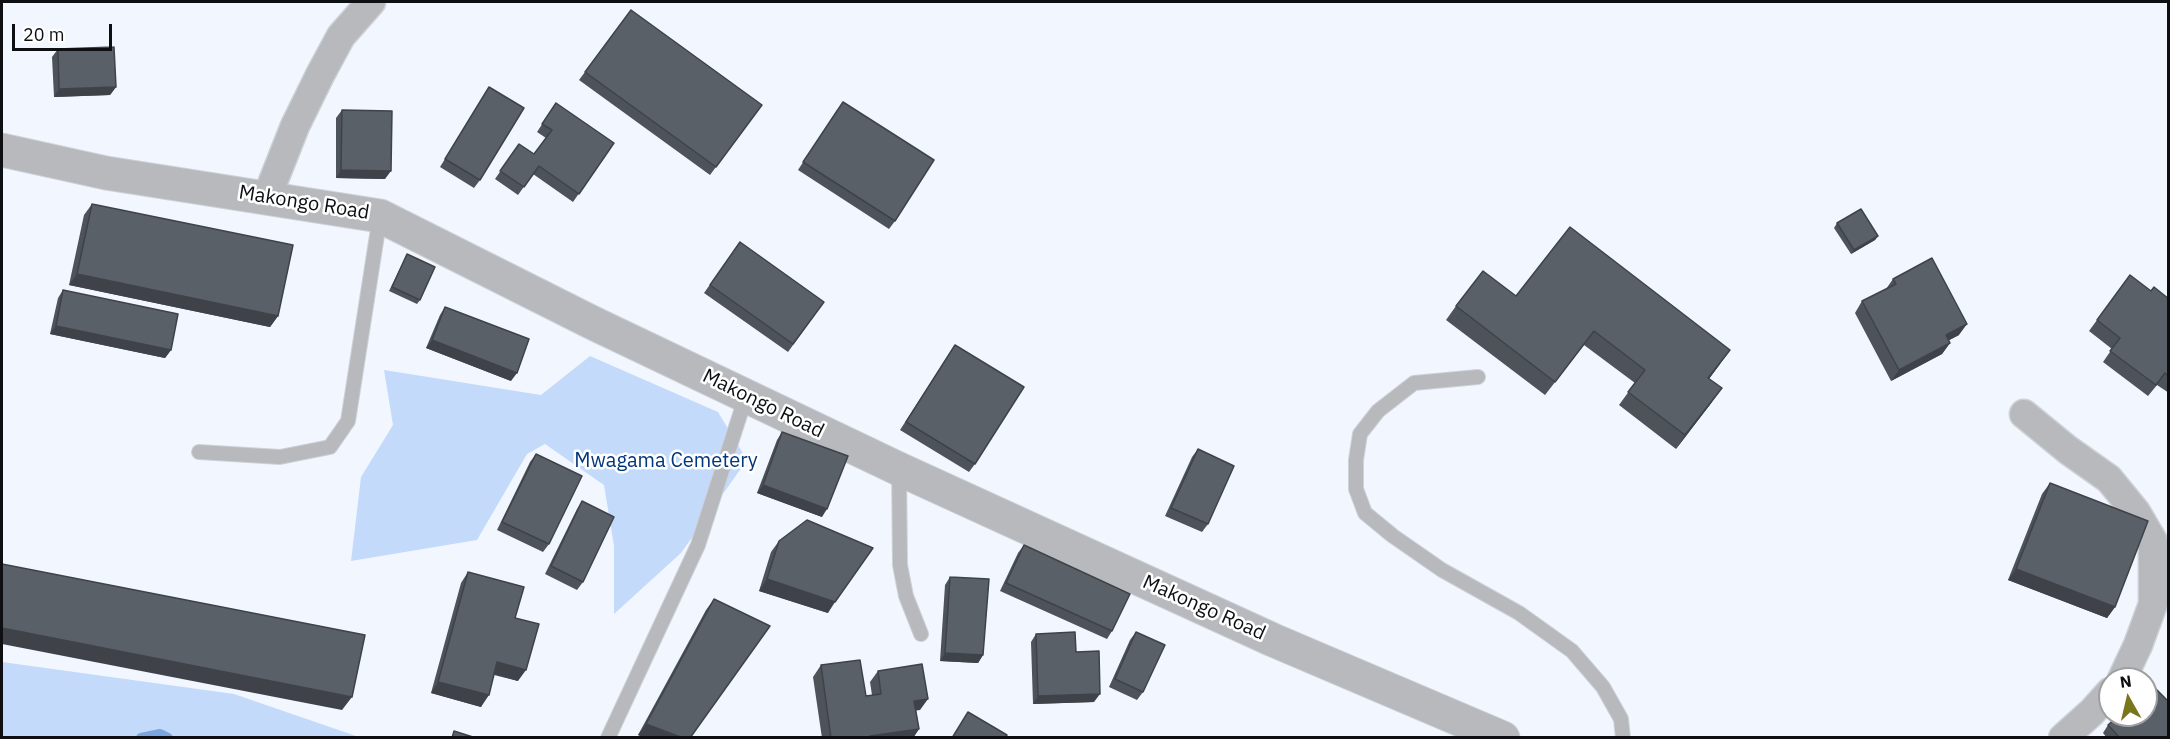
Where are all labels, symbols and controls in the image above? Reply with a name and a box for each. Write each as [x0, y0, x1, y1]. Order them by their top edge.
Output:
scale bar [15, 12, 116, 50]
text: 20 m [23, 23, 65, 46]
street label: Makongo Road [237, 181, 371, 225]
street label: Makongo Road [698, 364, 828, 444]
park label: Mwagama Cemetery [574, 449, 758, 473]
street label: Makongo Road [1139, 570, 1269, 646]
north arrow [2098, 667, 2158, 727]
text: N [2119, 670, 2133, 692]

